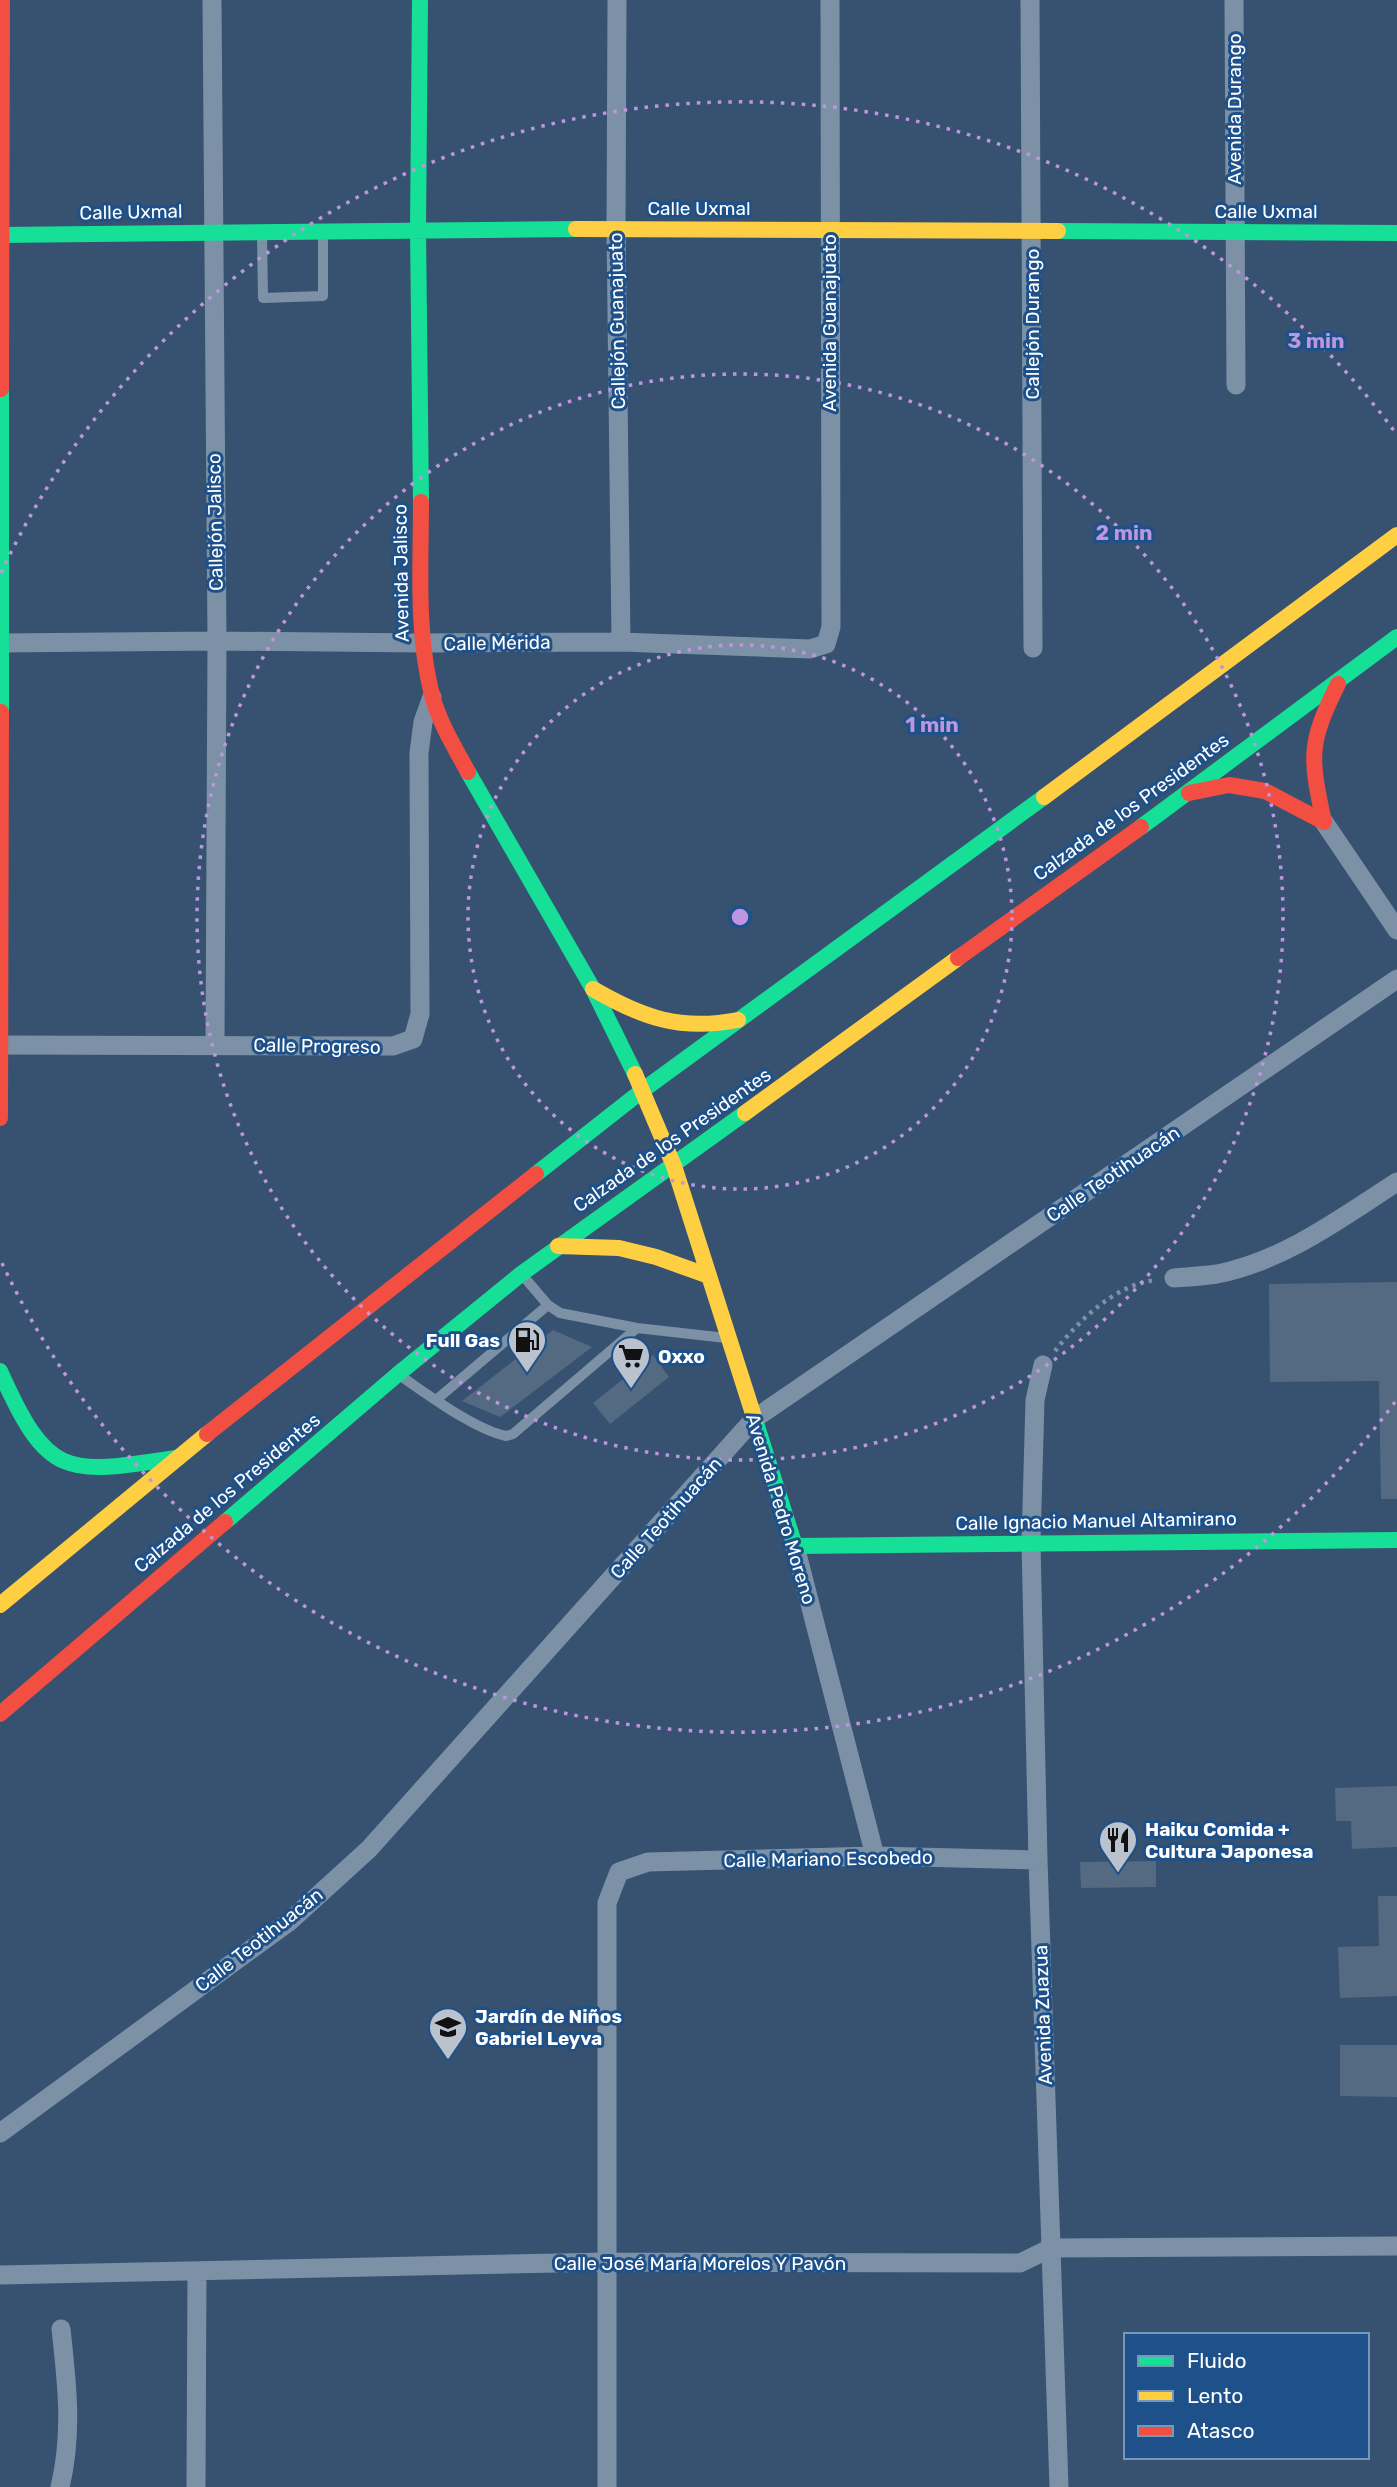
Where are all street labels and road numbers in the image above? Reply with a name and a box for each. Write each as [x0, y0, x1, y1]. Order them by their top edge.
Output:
street label: Avenida Durango [1223, 33, 1246, 185]
street label: Calle Uxmal [647, 197, 751, 220]
street label: Calle Uxmal [79, 200, 183, 224]
street label: Calle Uxmal [1214, 200, 1318, 223]
street label: Callejón Guanajuato [604, 232, 630, 410]
street label: Avenida Guanajuato [818, 234, 841, 412]
street label: Callejón Durango [1021, 249, 1044, 399]
street label: Callejón Jalisco [202, 453, 228, 591]
street label: Avenida Jalisco [388, 504, 414, 642]
street label: Calle Mérida [443, 631, 551, 655]
street label: Calzada de los Presidentes [1029, 728, 1233, 886]
street label: Calle Progreso [253, 1033, 381, 1059]
street label: Calzada de los Presidentes [569, 1063, 775, 1217]
street label: Calle Teotihuacán [1042, 1121, 1184, 1227]
street label: Calzada de los Presidentes [129, 1408, 325, 1578]
street label: Avenida Pedro Moreno [741, 1411, 821, 1607]
street label: Calle Teotihuacán [605, 1452, 727, 1584]
street label: Calle Ignacio Manuel Altamirano [955, 1507, 1237, 1535]
street label: Calle Mariano Escobedo [723, 1846, 933, 1872]
street label: Calle Teotihuacán [191, 1883, 327, 1997]
street label: Avenida Zuazua [1029, 1945, 1057, 2085]
street label: Calle José María Morelos Y Pavón [554, 2252, 846, 2275]

